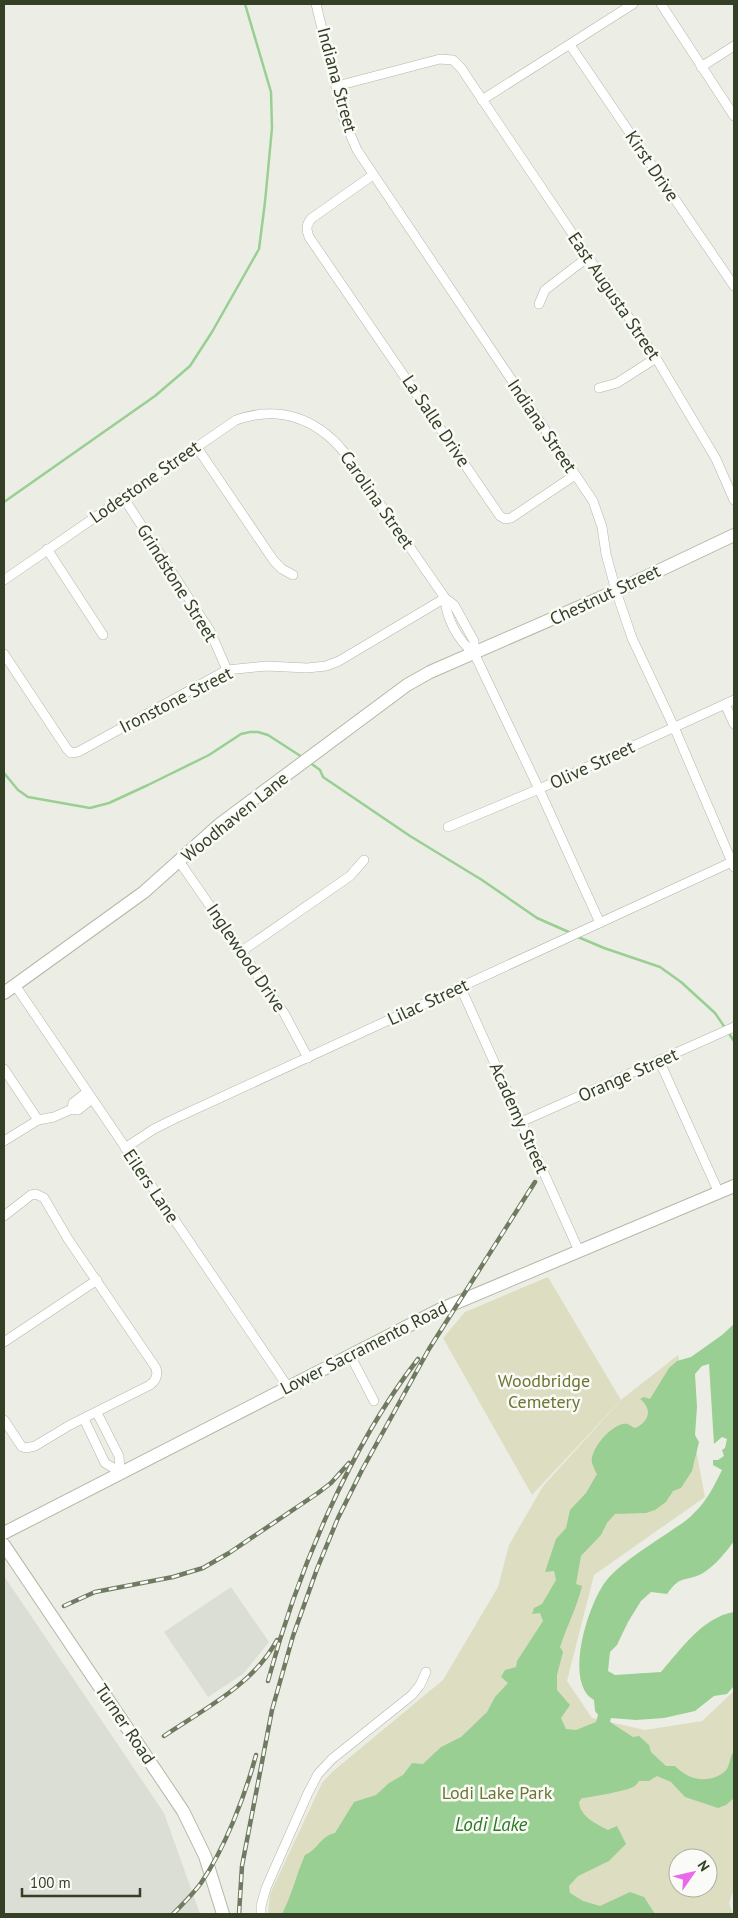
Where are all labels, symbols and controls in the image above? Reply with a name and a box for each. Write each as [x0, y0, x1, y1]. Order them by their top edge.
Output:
street label: Indiana Street [312, 25, 363, 135]
street label: Kirst Drive [620, 126, 685, 206]
street label: East Augusta Street [563, 227, 666, 364]
street label: La Salle Drive [397, 370, 476, 471]
street label: Indiana Street [503, 374, 582, 477]
street label: Lodestone Street [85, 435, 204, 528]
street label: Carolina Street [335, 446, 420, 553]
street label: Grindstone Street [132, 520, 223, 646]
street label: Chestnut Street [546, 559, 664, 630]
street label: Ironstone Street [115, 661, 236, 738]
street label: Olive Street [546, 735, 638, 794]
street label: Woodhaven Lane [177, 766, 293, 867]
street label: Inglewood Drive [202, 899, 291, 1016]
street label: Lilac Street [384, 973, 472, 1030]
street label: Orange Street [574, 1042, 681, 1107]
street label: Academy Street [485, 1059, 554, 1177]
street label: Eilers Lane [118, 1144, 185, 1227]
street label: Lower Sacramento Road [276, 1295, 451, 1400]
park label: Woodbridge Cemetery [498, 1369, 590, 1413]
street label: Turner Road [90, 1679, 161, 1768]
park label: Lodi Lake Park [442, 1781, 553, 1804]
water label: Lodi Lake [455, 1812, 528, 1836]
north arrow [668, 1848, 718, 1898]
text: N [694, 1857, 714, 1875]
scale bar [22, 1866, 140, 1898]
text: 100 m [30, 1873, 71, 1892]

